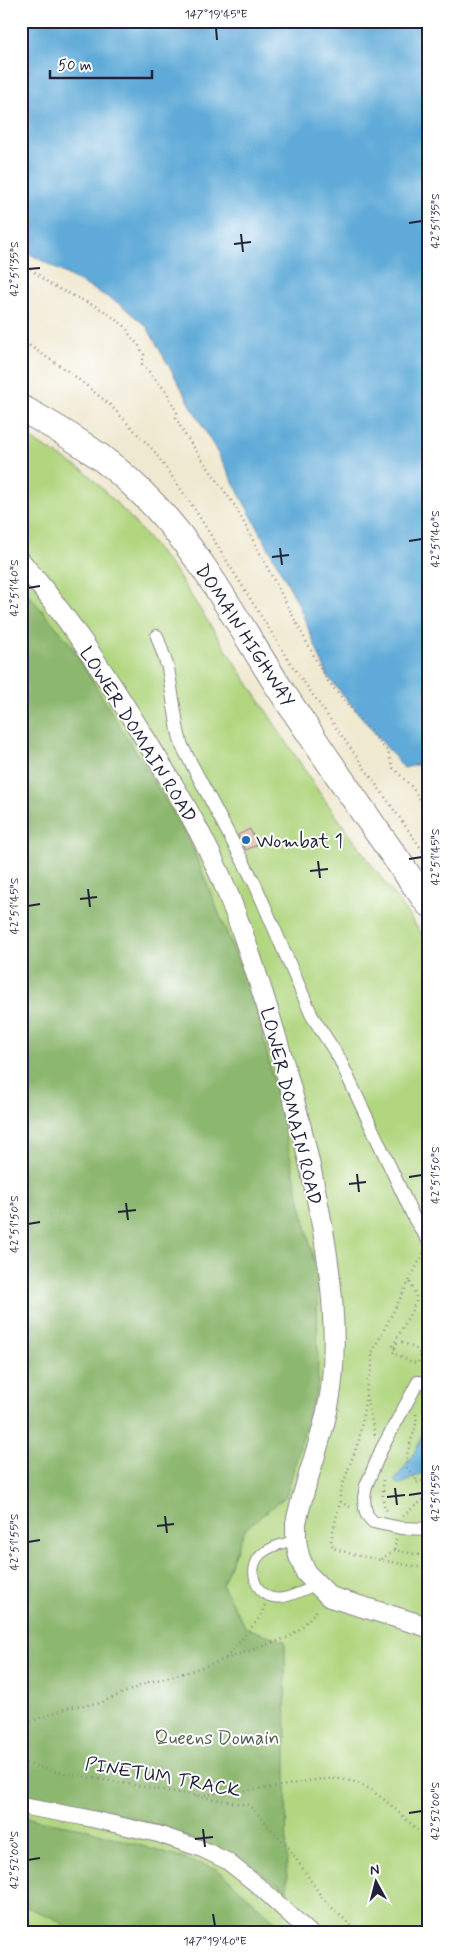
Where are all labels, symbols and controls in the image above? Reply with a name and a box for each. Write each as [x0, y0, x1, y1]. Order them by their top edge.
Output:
text: 147°19'45"E [184, 7, 248, 23]
scale bar [50, 48, 152, 80]
text: 50 m [58, 56, 92, 76]
text: 42°51'35"S [428, 193, 444, 249]
text: 42°51'35"S [7, 241, 23, 297]
text: 42°51'40"S [428, 510, 444, 568]
text: 42°51'40"S [7, 559, 23, 617]
street label: DOMAIN HIGHWAY [189, 560, 301, 712]
street label: LOWER DOMAIN ROAD [73, 642, 202, 827]
text: 42°51'45"S [428, 828, 444, 885]
place label: Wombat 1 [256, 829, 343, 854]
marker: Wombat 1 [240, 834, 252, 846]
text: 42°51'45"S [7, 877, 23, 934]
street label: LOWER DOMAIN ROAD [254, 1005, 327, 1208]
text: 42°51'50"S [428, 1146, 444, 1204]
text: 42°51'50"S [7, 1195, 23, 1253]
text: 42°51'55"S [428, 1464, 444, 1521]
text: 42°51'55"S [7, 1513, 23, 1570]
park label: Queens Domain [155, 1726, 279, 1751]
street label: PINETUM TRACK [83, 1751, 243, 1804]
text: 42°52'00"S [428, 1782, 444, 1840]
text: 42°52'00"S [7, 1831, 23, 1889]
north arrow [352, 1856, 402, 1906]
text: N [369, 1861, 380, 1880]
text: 147°19'40"E [183, 1934, 247, 1950]

